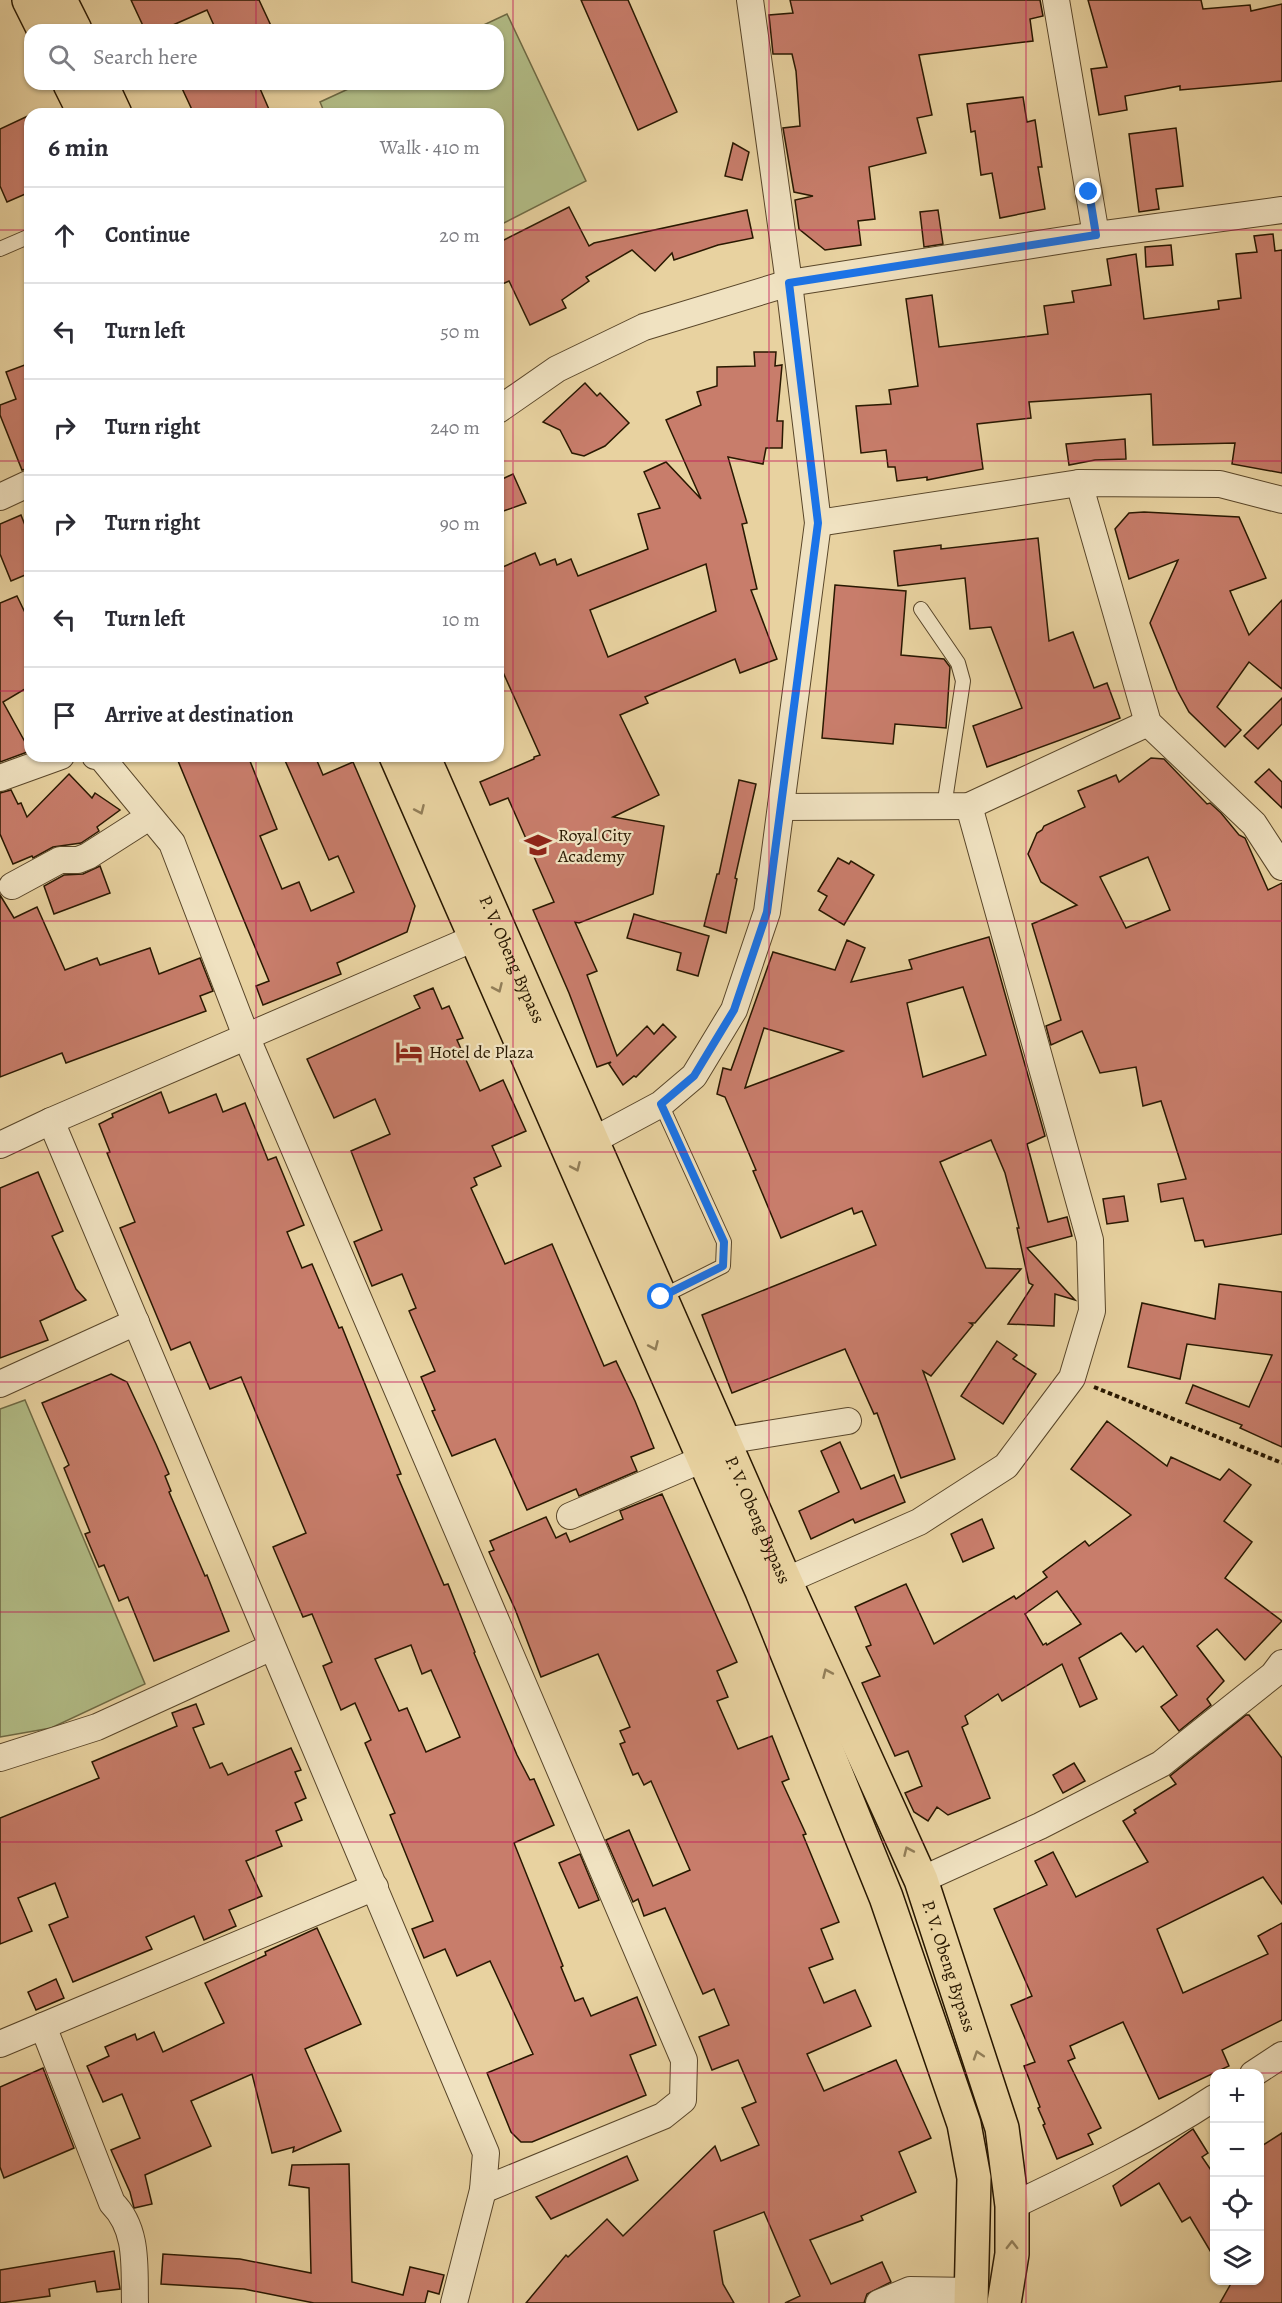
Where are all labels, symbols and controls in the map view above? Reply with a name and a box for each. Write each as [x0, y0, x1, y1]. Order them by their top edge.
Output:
search box [24, 24, 504, 90]
icon: search [45, 41, 78, 74]
text: Search here [93, 42, 198, 72]
text: 6 min [48, 130, 109, 165]
text: Walk · 410 m [380, 134, 480, 161]
route end [1075, 178, 1101, 204]
icon: ahead [48, 219, 81, 252]
text: Continue [105, 220, 190, 250]
text: 20 m [439, 222, 480, 249]
icon: left [48, 315, 81, 348]
text: Turn left [105, 316, 185, 346]
text: 50 m [440, 318, 480, 345]
icon: right [48, 411, 81, 444]
text: Turn right [105, 412, 201, 442]
text: 240 m [430, 414, 480, 441]
icon: right [48, 507, 81, 540]
text: Turn right [105, 508, 201, 538]
text: 90 m [440, 510, 480, 537]
icon: left [48, 603, 81, 636]
text: Turn left [105, 604, 185, 634]
text: 10 m [442, 606, 480, 633]
icon: arrive [48, 699, 81, 732]
text: Arrive at destination [105, 700, 294, 730]
one-way arrow [412, 803, 424, 814]
place label: Royal City Academy [557, 823, 632, 868]
school or university icon: Royal City Academy [523, 830, 553, 860]
street label: P. V. Obeng Bypass [474, 892, 551, 1027]
one-way arrow [491, 982, 503, 993]
hotel icon: Hotel de Plaza [394, 1037, 424, 1067]
place label: Hotel de Plaza [429, 1040, 534, 1064]
one-way arrow [568, 1161, 580, 1172]
route start [647, 1283, 673, 1309]
one-way arrow [646, 1339, 658, 1350]
street label: P. V. Obeng Bypass [720, 1452, 797, 1587]
one-way arrow [822, 1669, 834, 1680]
one-way arrow [903, 1846, 915, 1857]
street label: P. V. Obeng Bypass [916, 1897, 982, 2035]
one-way arrow [973, 2050, 986, 2061]
map controls [1210, 2069, 1264, 2285]
button: + [1210, 2069, 1264, 2123]
button: − [1210, 2123, 1264, 2177]
button: locate [1210, 2177, 1264, 2231]
button: layers [1210, 2231, 1264, 2285]
one-way arrow [1006, 2241, 1018, 2250]

